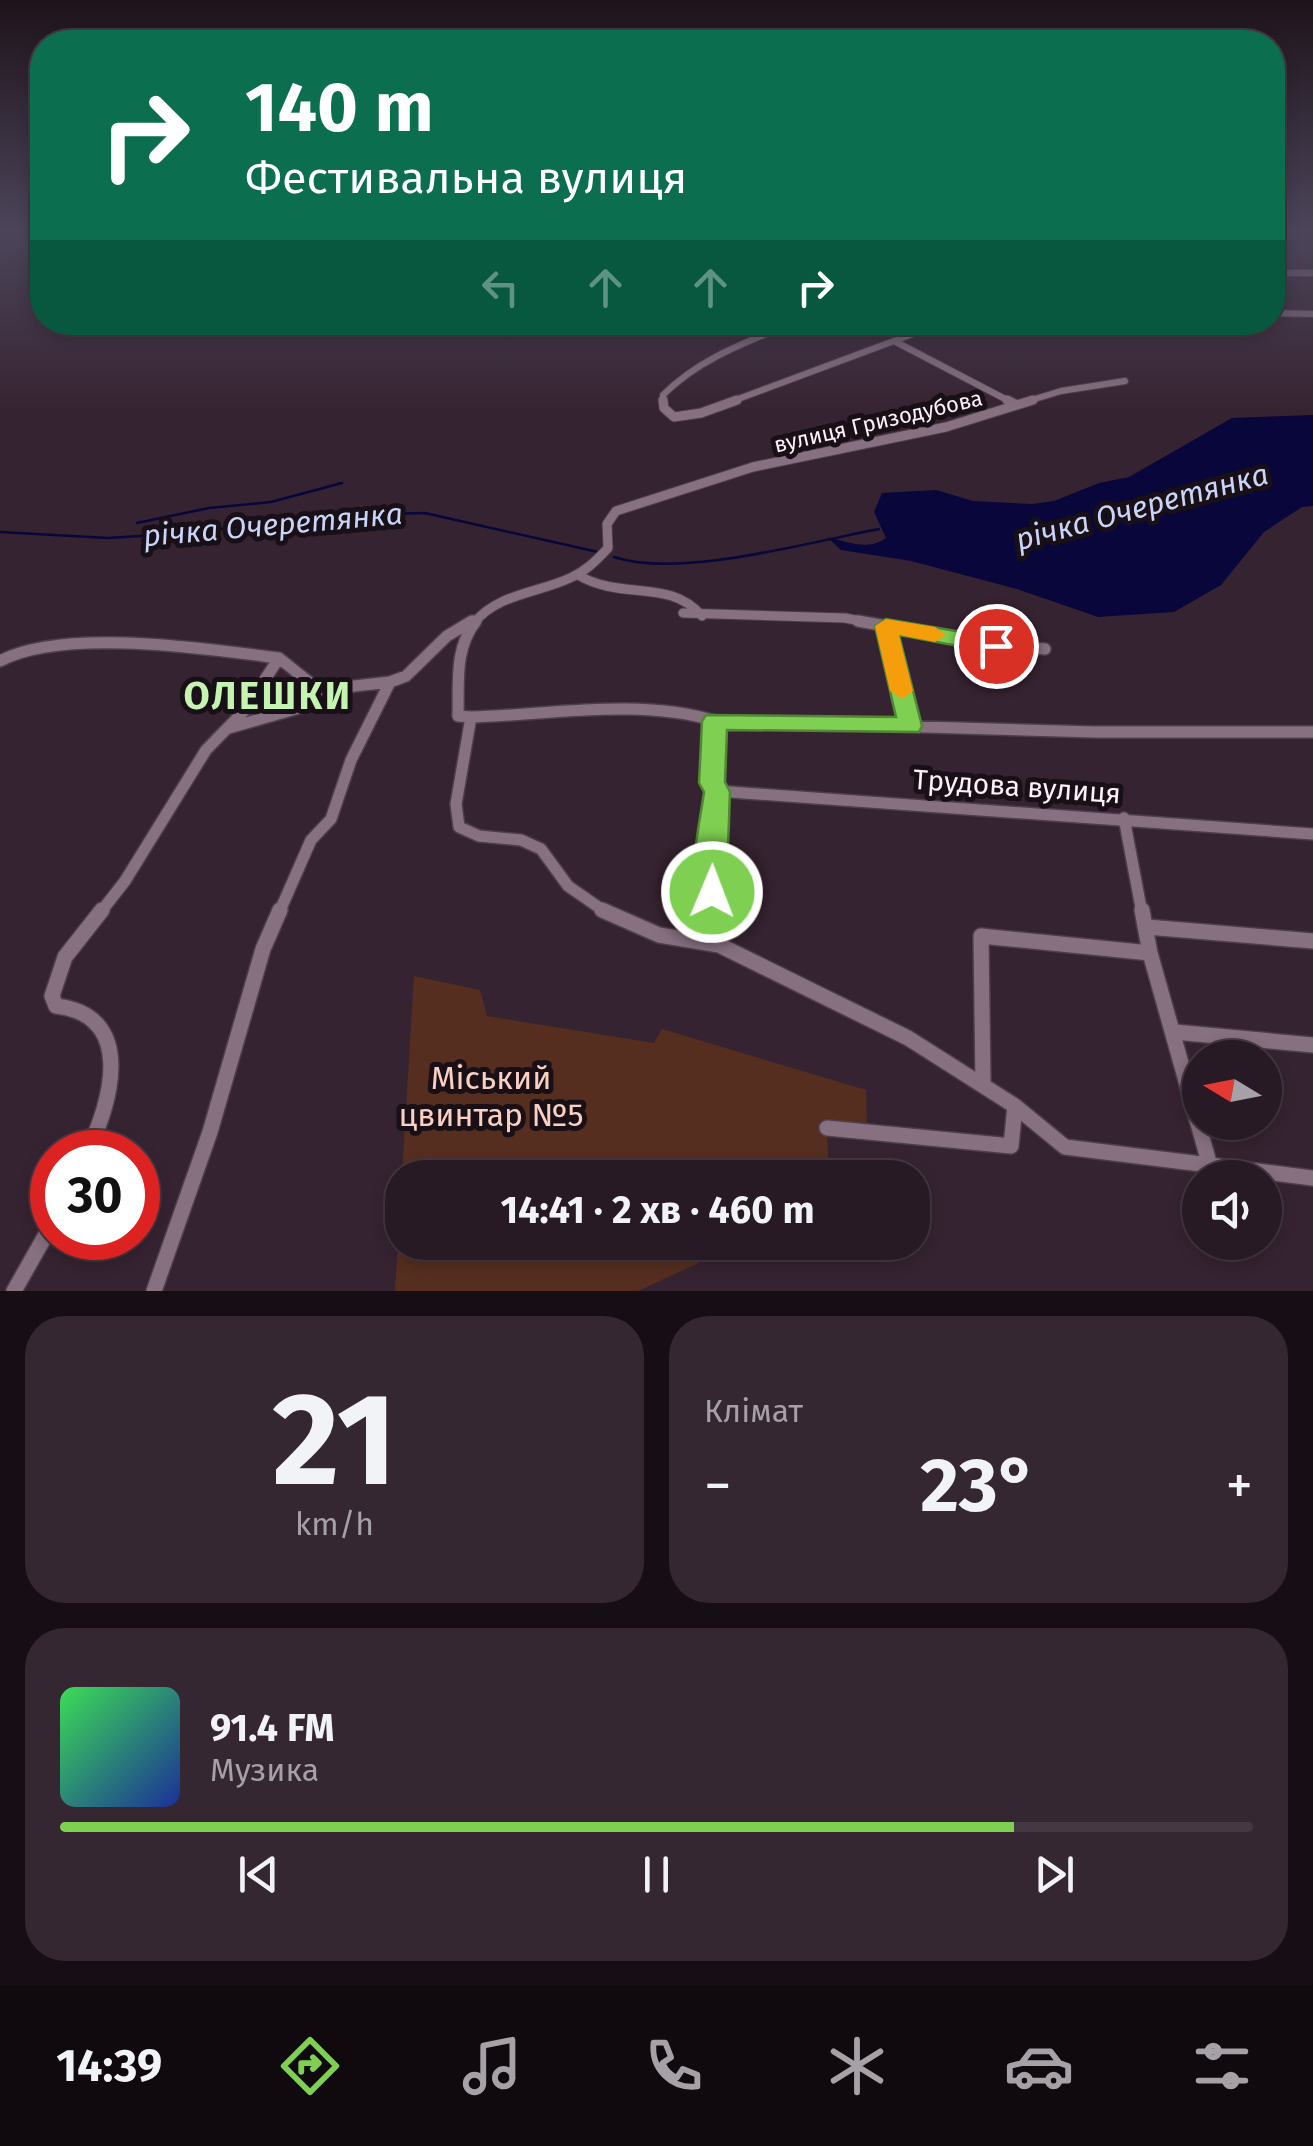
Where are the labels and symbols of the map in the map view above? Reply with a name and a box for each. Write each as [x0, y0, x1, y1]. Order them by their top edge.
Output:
street label: вулиця Гризодубова [771, 384, 985, 459]
water label: річка Очеретянка [1012, 456, 1272, 558]
water label: річка Очеретянка [142, 496, 404, 554]
pin [954, 604, 1039, 689]
district label: ОЛЕШКИ [184, 673, 352, 719]
street label: Трудова вулиця [912, 763, 1122, 810]
position arrow [660, 840, 764, 944]
north arrow [1182, 1040, 1282, 1140]
park label: Міський цвинтар №5 [399, 1059, 583, 1134]
speed limit sign: 30 [30, 1130, 160, 1260]

